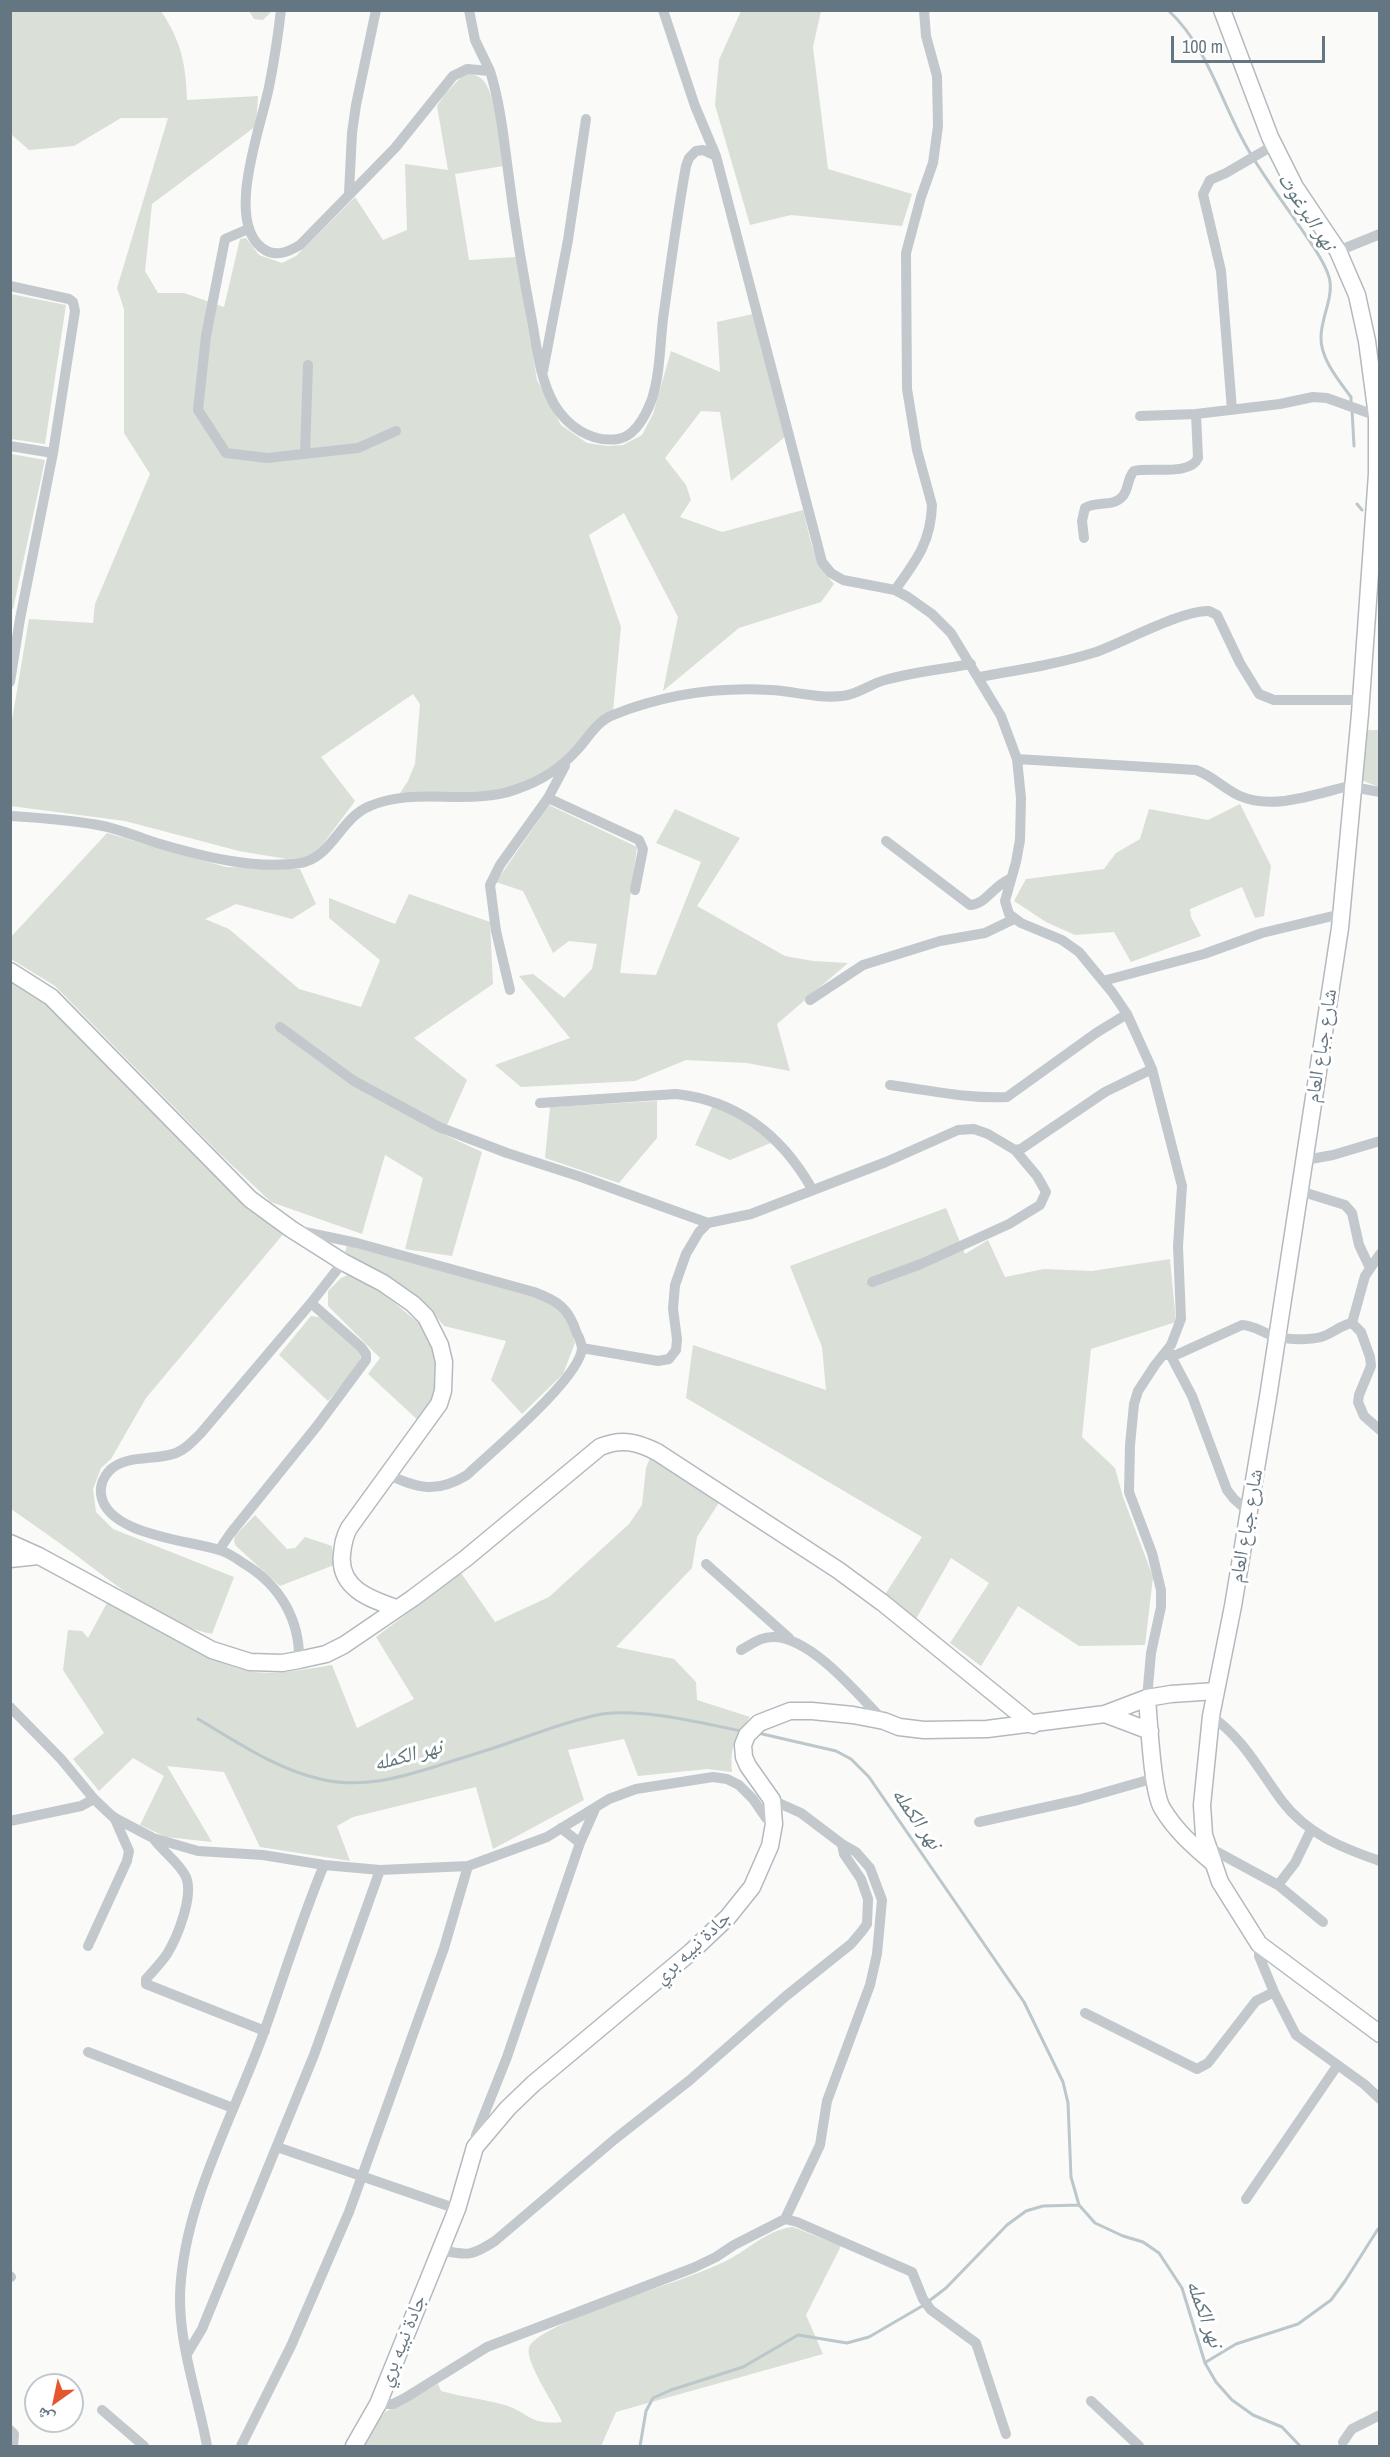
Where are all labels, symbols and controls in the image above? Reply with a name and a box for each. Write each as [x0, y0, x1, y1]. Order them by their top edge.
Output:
scale bar [1174, 24, 1328, 62]
text: 100 m [1182, 34, 1223, 59]
water label: نهر البرغوت [1272, 168, 1340, 256]
street label: شارع جباع العام [1301, 987, 1343, 1105]
street label: شارع جباع العام [1225, 1467, 1269, 1585]
water label: نهر الكمله [371, 1735, 445, 1777]
water label: نهر الكمله [886, 1783, 946, 1855]
street label: جادة نبيه بري [649, 1906, 737, 1990]
water label: نهر الكمله [1180, 2277, 1228, 2351]
street label: جادة نبيه بري [374, 2292, 432, 2390]
north arrow [24, 2373, 84, 2433]
text: ش [32, 2403, 58, 2430]

